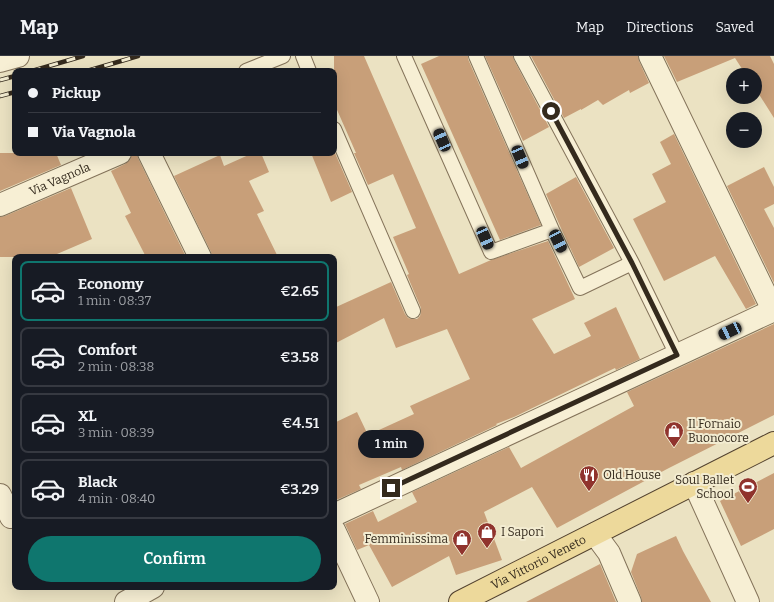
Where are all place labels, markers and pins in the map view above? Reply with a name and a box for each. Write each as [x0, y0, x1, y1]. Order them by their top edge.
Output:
place label: Il Fornaio Buonocore [688, 417, 749, 445]
shop icon: Il Fornaio Buonocore [663, 420, 685, 448]
restaurant icon: Old House [578, 464, 600, 492]
place label: Old House [603, 468, 661, 482]
place label: Soul Ballet School [675, 473, 735, 501]
sports icon: Soul Ballet School [737, 476, 759, 504]
shop icon: I Sapori [476, 521, 498, 549]
place label: I Sapori [501, 525, 544, 539]
shop icon: Femminissima [451, 528, 473, 556]
place label: Femminissima [365, 532, 448, 546]

